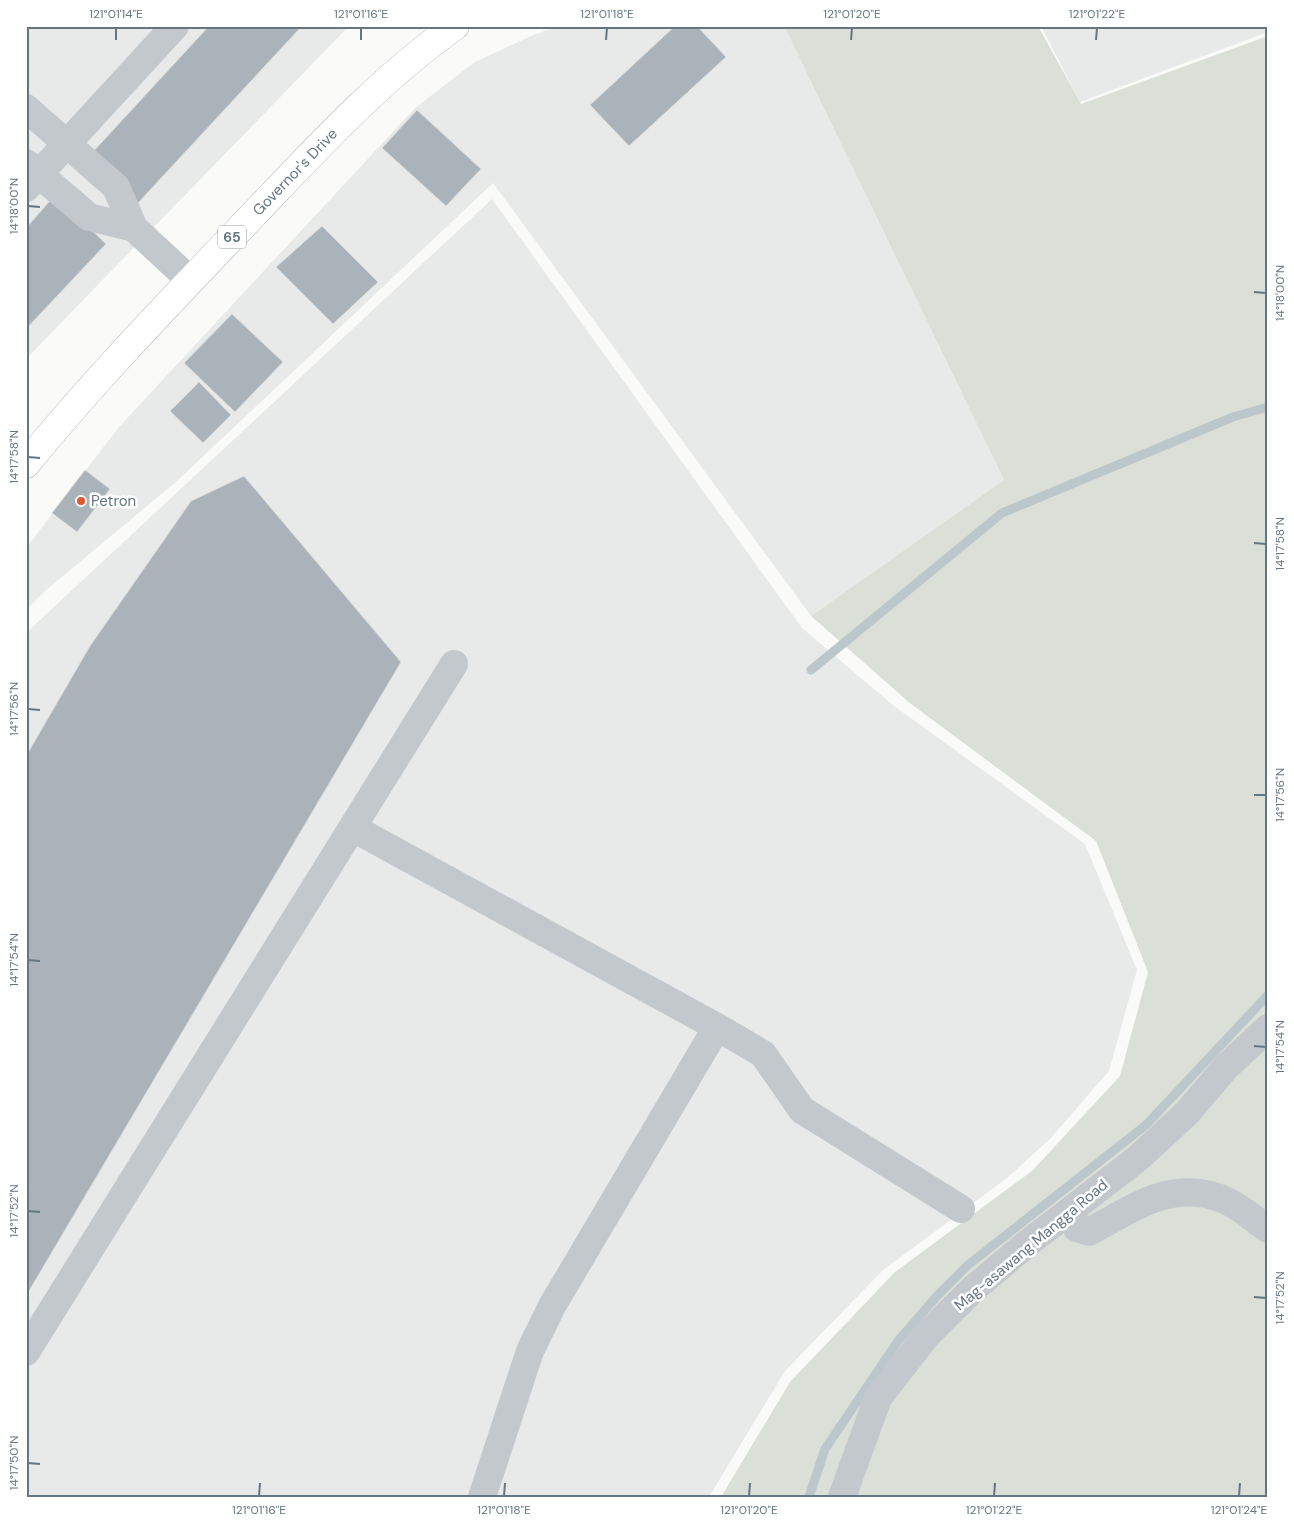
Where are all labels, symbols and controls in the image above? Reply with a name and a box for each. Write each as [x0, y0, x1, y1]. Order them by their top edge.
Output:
text: 121°01'14"E [89, 6, 143, 22]
text: 121°01'16"E [334, 6, 388, 22]
text: 121°01'18"E [580, 6, 634, 22]
text: 121°01'20"E [823, 6, 881, 22]
text: 121°01'22"E [1069, 6, 1125, 22]
street label: Governor's Drive [248, 124, 342, 220]
text: 14°18'00"N [6, 178, 22, 234]
road number: 65 [218, 226, 246, 248]
text: 14°18'00"N [1272, 265, 1288, 321]
text: 14°17'58"N [6, 430, 22, 484]
place label: Petron [91, 491, 136, 511]
marker: Petron [75, 495, 87, 507]
text: 14°17'58"N [1272, 517, 1288, 571]
text: 14°17'56"N [6, 682, 22, 736]
text: 14°17'56"N [1272, 768, 1288, 822]
text: 14°17'54"N [6, 933, 22, 987]
text: 14°17'54"N [1272, 1020, 1288, 1074]
street label: Mag-asawang Mangga Road [950, 1175, 1112, 1315]
text: 14°17'52"N [6, 1184, 22, 1238]
text: 14°17'52"N [1272, 1271, 1288, 1325]
text: 14°17'50"N [6, 1436, 22, 1490]
text: 121°01'16"E [232, 1502, 286, 1518]
text: 121°01'18"E [477, 1502, 531, 1518]
text: 121°01'20"E [720, 1502, 778, 1518]
text: 121°01'22"E [966, 1502, 1022, 1518]
text: 121°01'24"E [1211, 1502, 1268, 1518]

